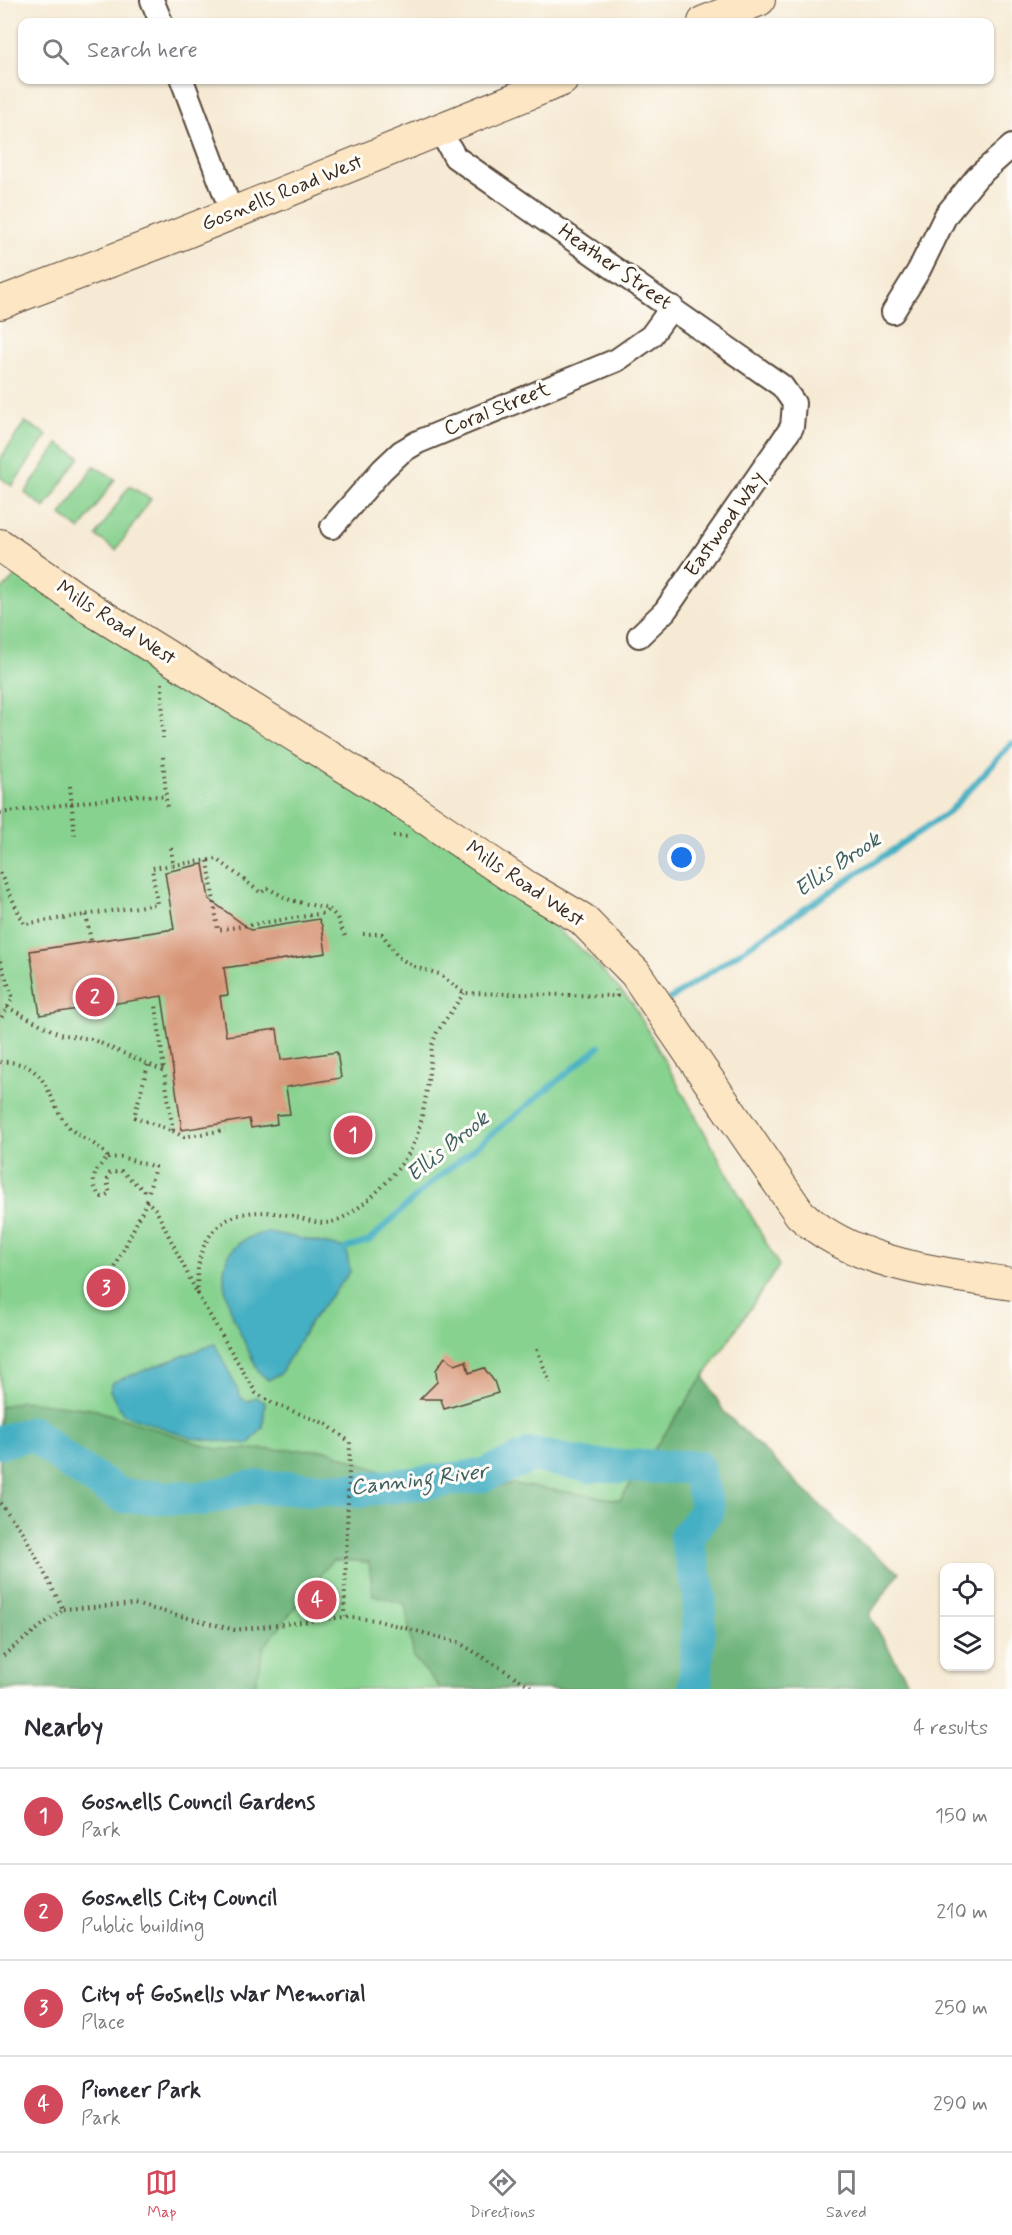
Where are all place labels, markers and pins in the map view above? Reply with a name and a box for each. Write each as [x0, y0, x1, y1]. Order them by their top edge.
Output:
pin: 2 [76, 974, 115, 1020]
pin: 1 [334, 1112, 372, 1158]
pin: 3 [86, 1266, 126, 1310]
pin: 4 [298, 1578, 336, 1622]

